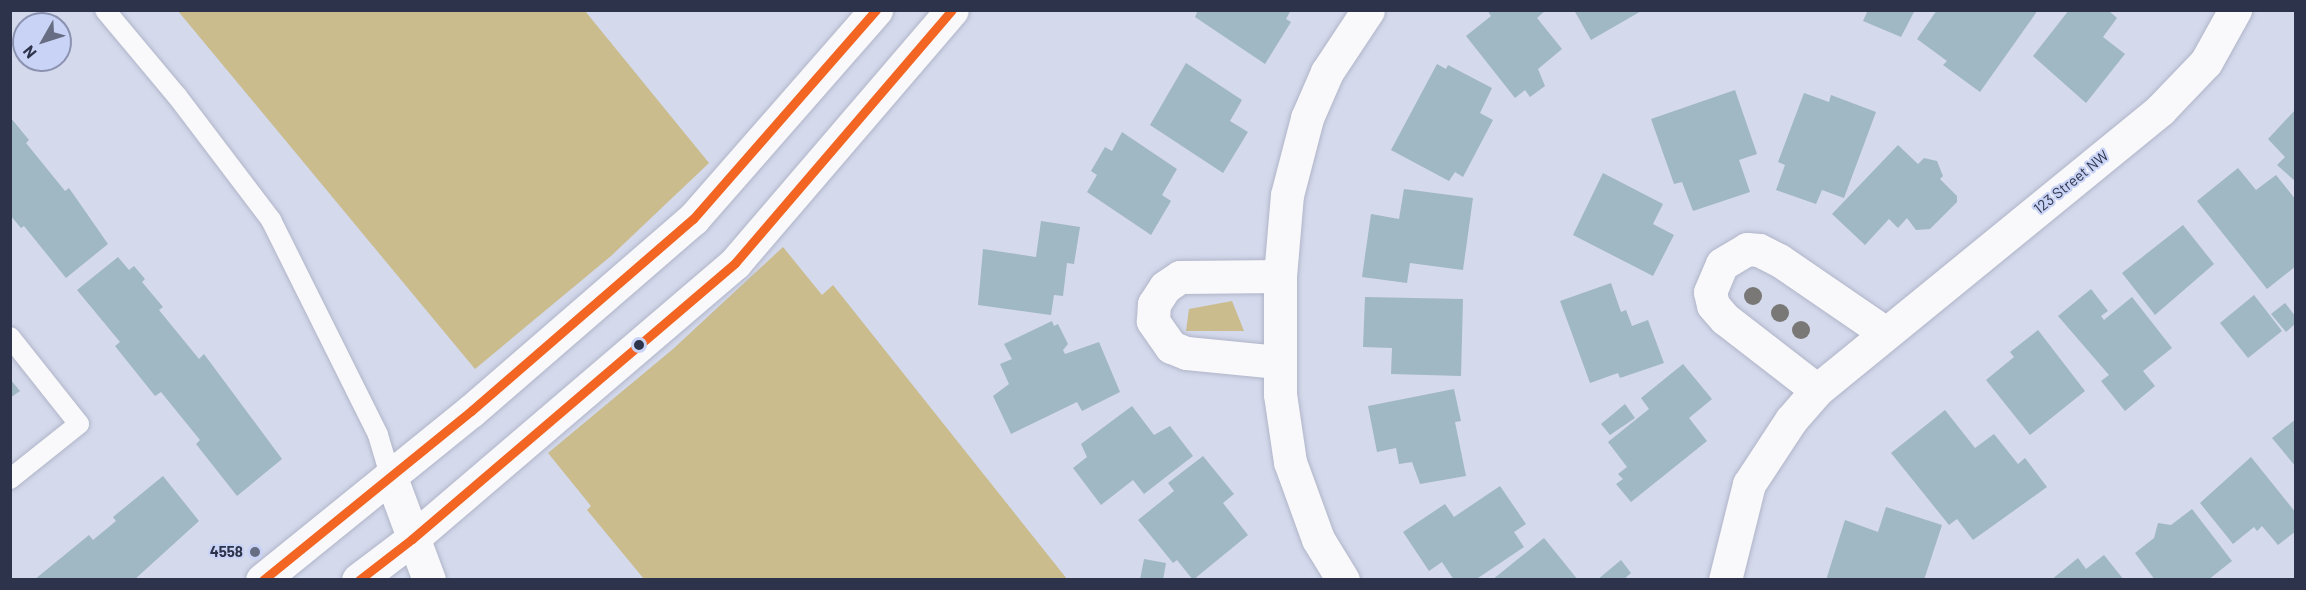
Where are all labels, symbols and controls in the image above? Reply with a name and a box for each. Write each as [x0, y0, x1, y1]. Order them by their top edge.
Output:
north arrow [12, 12, 72, 72]
text: N [18, 42, 40, 63]
street label: 123 Street NW [2030, 146, 2112, 218]
unlabelled marker [633, 339, 645, 351]
place label: 4558 [210, 543, 243, 561]
marker: 4558 [248, 545, 262, 559]

